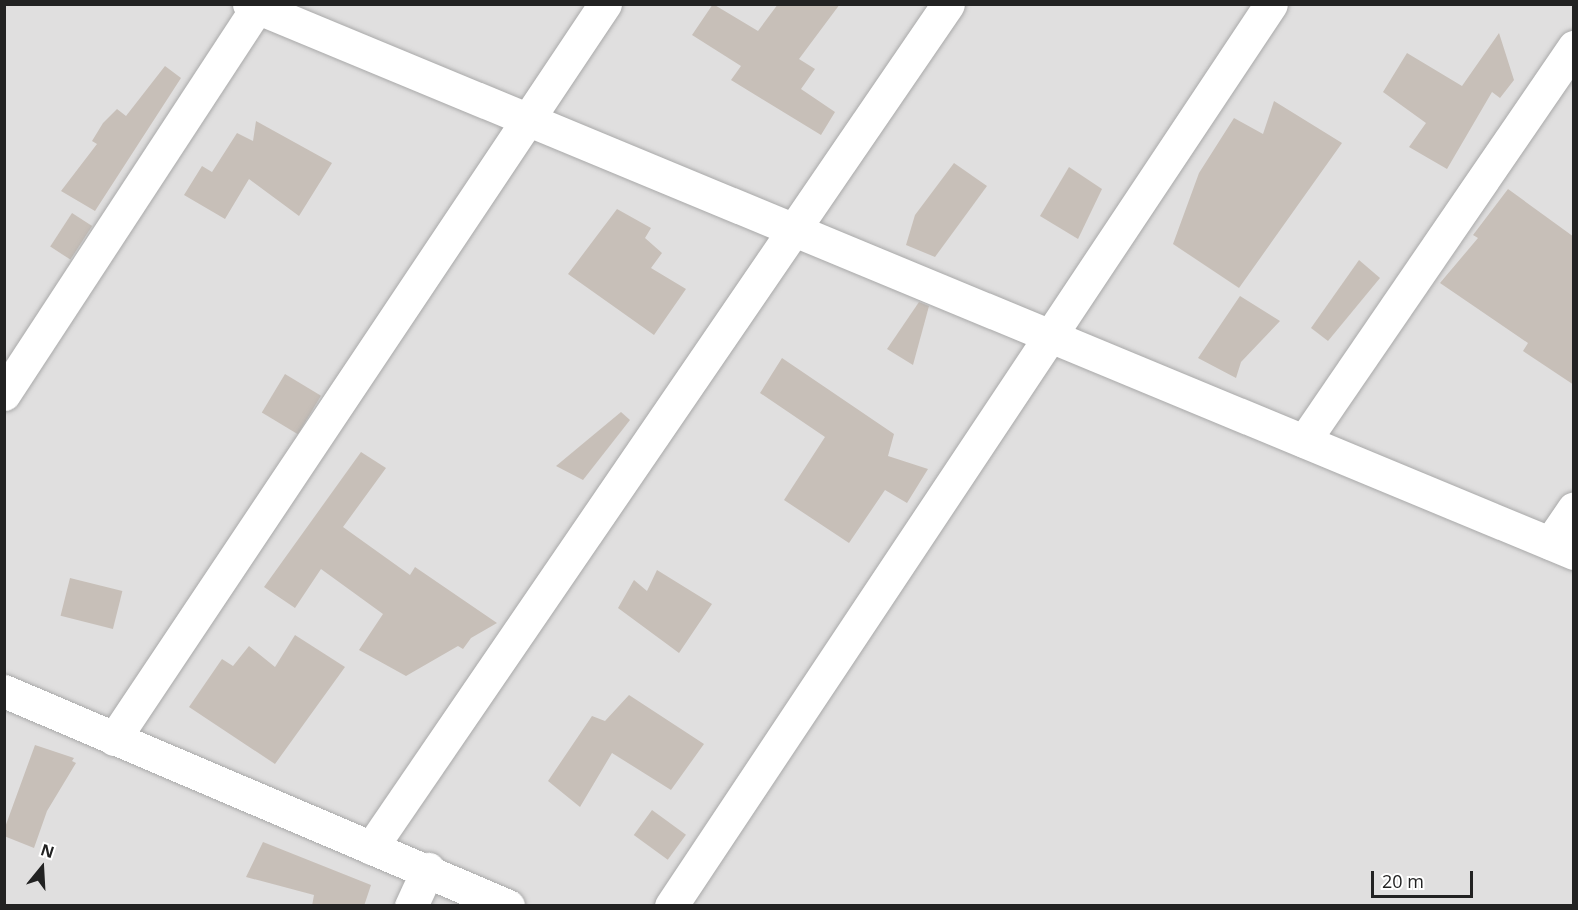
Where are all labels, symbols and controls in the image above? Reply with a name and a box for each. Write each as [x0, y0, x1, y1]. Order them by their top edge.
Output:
north arrow [12, 838, 72, 898]
text: N [38, 838, 57, 863]
scale bar [1374, 859, 1476, 897]
text: 20 m [1382, 869, 1424, 893]

